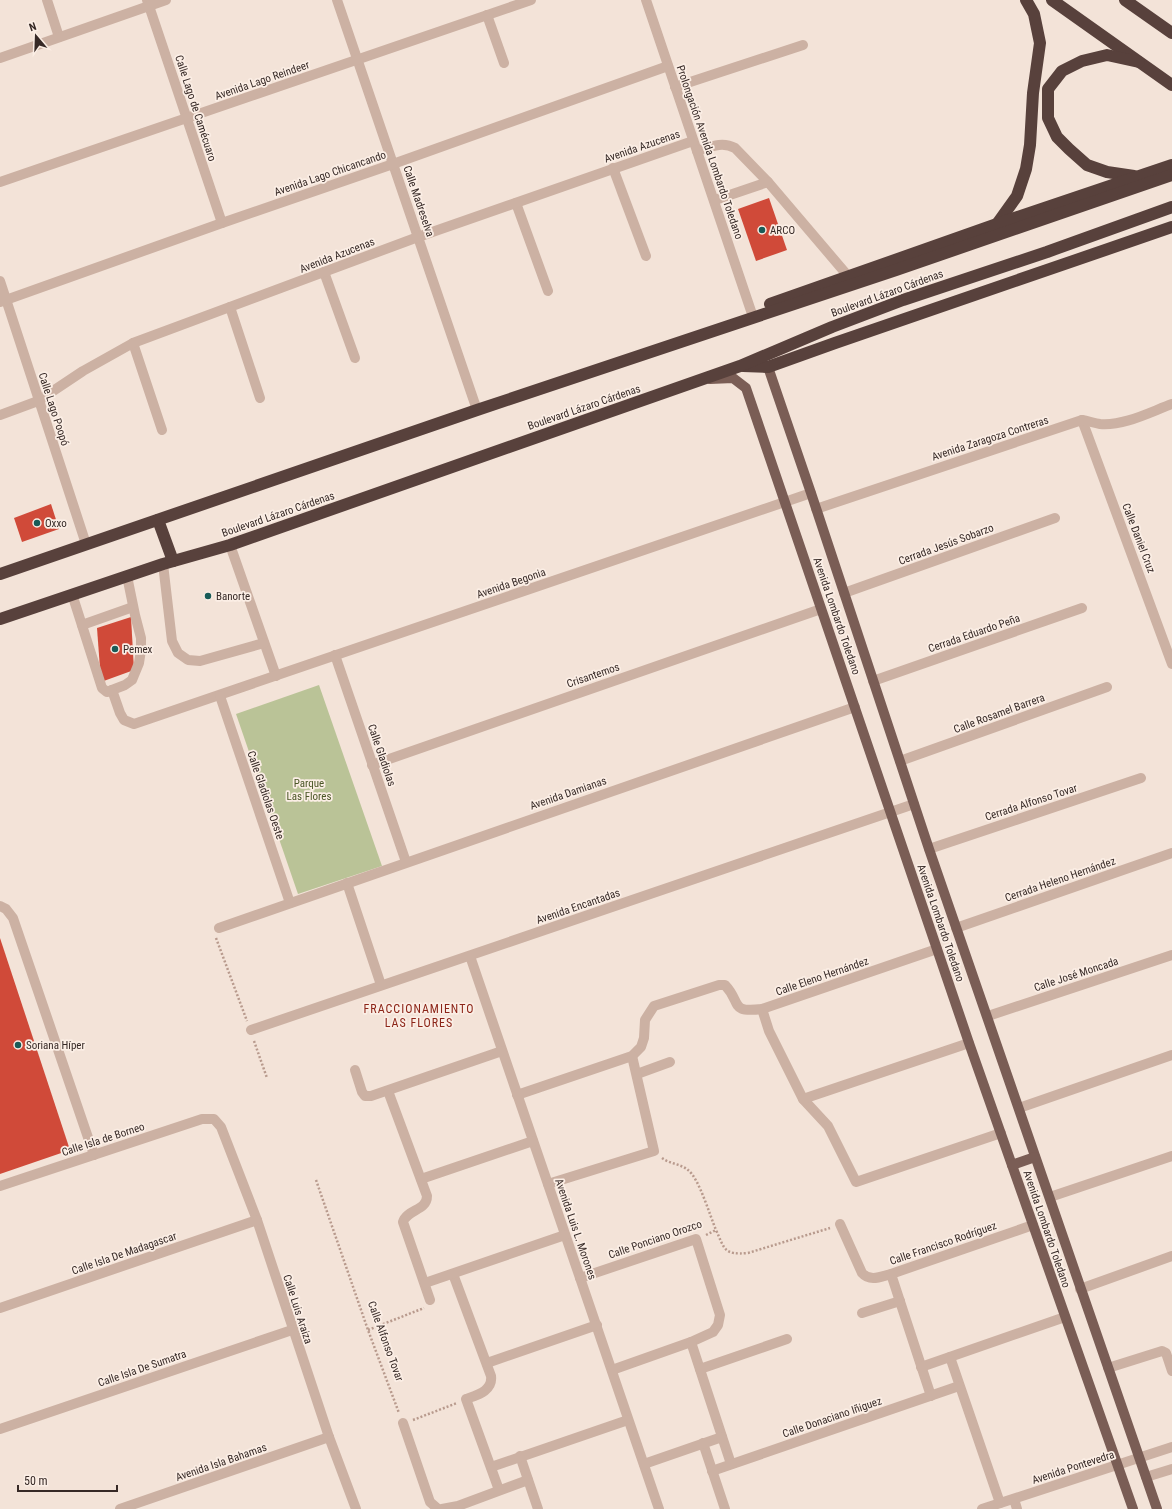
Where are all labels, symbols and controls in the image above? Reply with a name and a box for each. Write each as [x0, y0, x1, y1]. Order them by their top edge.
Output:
north arrow [16, 16, 56, 56]
text: N [28, 20, 38, 34]
street label: Calle Lago de Camécuaro [172, 53, 219, 163]
street label: Avenida Lago Reindeer [213, 58, 312, 103]
street label: Prolongación Avenida Lombardo Toledano [674, 63, 746, 241]
street label: Avenida Azucenas [603, 127, 682, 166]
street label: Avenida Lago Chicancando [273, 148, 388, 199]
street label: Calle Madreselva [400, 164, 437, 238]
place label: ARCO [770, 224, 795, 237]
marker: ARCO [757, 225, 767, 235]
street label: Avenida Azucenas [298, 235, 377, 276]
street label: Boulevard Lázaro Cárdenas [829, 267, 945, 320]
street label: Calle Lago Poopó [36, 371, 72, 448]
street label: Boulevard Lázaro Cárdenas [526, 382, 642, 433]
street label: Avenida Zaragoza Contreras [930, 413, 1050, 464]
street label: Boulevard Lázaro Cárdenas [220, 489, 336, 540]
street label: Calle Daniel Cruz [1119, 502, 1158, 575]
place label: Oxxo [45, 517, 67, 530]
marker: Oxxo [32, 518, 42, 528]
street label: Cerrada Jesús Sobarzo [897, 521, 996, 568]
street label: Avenida Lombardo Toledano [810, 556, 863, 677]
street label: Avenida Begonia [475, 566, 547, 601]
place label: Banorte [216, 590, 250, 603]
marker: Banorte [203, 591, 213, 601]
street label: Cerrada Eduardo Peña [926, 612, 1022, 655]
place label: Pemex [123, 643, 153, 656]
marker: Pemex [110, 644, 120, 654]
street label: Crisantemos [565, 660, 621, 691]
street label: Calle Rosamel Barrera [952, 691, 1046, 736]
street label: Calle Gladiolas [365, 722, 398, 788]
street label: Calle Gladiolas Oeste [244, 749, 287, 841]
street label: Avenida Damianas [528, 774, 608, 813]
park label: Parque Las Flores [287, 777, 331, 803]
street label: Cerrada Alfonso Tovar [983, 781, 1080, 824]
street label: Cerrada Heleno Hernández [1003, 854, 1117, 905]
street label: Avenida Lombardo Toledano [914, 863, 967, 984]
street label: Avenida Encantadas [535, 886, 622, 927]
street label: Calle Eleno Hernández [774, 954, 871, 998]
street label: Calle José Moncada [1032, 955, 1120, 994]
district label: FRACCIONAMIENTO LAS FLORES [364, 1002, 474, 1030]
place label: Soriana Híper [26, 1039, 85, 1052]
marker: Soriana Híper [13, 1040, 23, 1050]
street label: Calle Isla de Borneo [60, 1120, 147, 1159]
street label: Avenida Lombardo Toledano [1020, 1169, 1073, 1290]
street label: Avenida Luis L. Morones [552, 1177, 599, 1281]
street label: Calle Ponciano Orozco [607, 1217, 704, 1262]
street label: Calle Francisco Rodríguez [888, 1219, 999, 1268]
street label: Calle Isla De Madagascar [70, 1229, 179, 1278]
street label: Calle Luis Araiza [280, 1273, 315, 1345]
street label: Calle Alfonso Tovar [365, 1299, 406, 1384]
street label: Calle Isla De Sumatra [96, 1347, 188, 1390]
street label: Calle Donaciano Iñiguez [781, 1394, 884, 1441]
street label: Avenida Isla Bahamas [174, 1441, 268, 1484]
street label: Avenida Pontevedra [1030, 1448, 1116, 1487]
scale bar [18, 1467, 117, 1493]
text: 50 m [24, 1474, 48, 1488]

